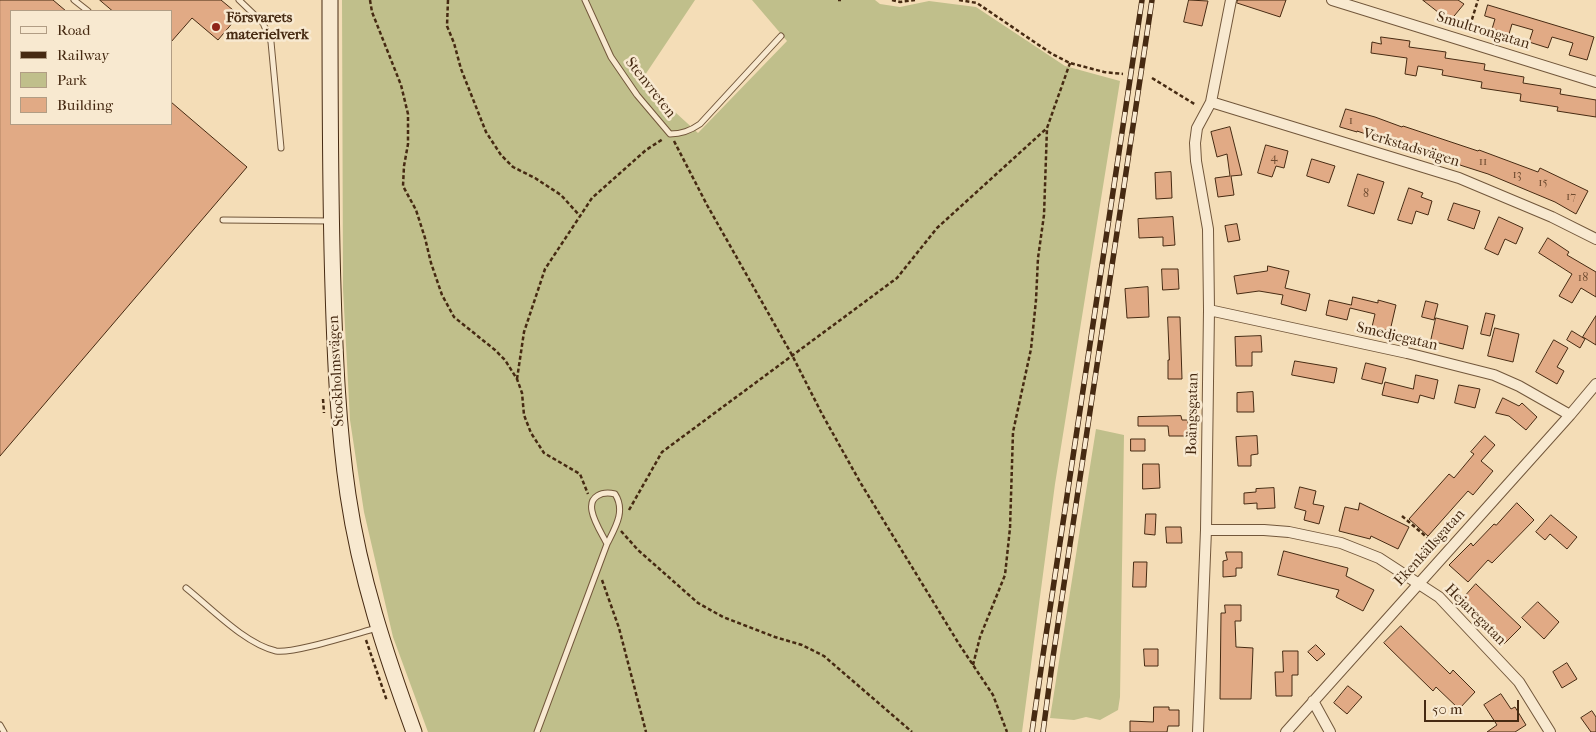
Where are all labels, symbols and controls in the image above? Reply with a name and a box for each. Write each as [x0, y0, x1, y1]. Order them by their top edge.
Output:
street label: Smultrongatan [1434, 8, 1532, 54]
place label: Försvarets materielverk [226, 9, 309, 44]
legend [10, 10, 172, 125]
text: Road [57, 21, 90, 39]
marker: Försvarets materielverk [210, 21, 222, 33]
text: Railway [57, 46, 109, 64]
street label: Stenvreten [621, 54, 679, 122]
text: Park [57, 71, 87, 89]
text: Building [57, 96, 113, 114]
house number: 1 [1349, 114, 1353, 128]
street label: Verkstadsvägen [1360, 125, 1462, 171]
house number: 4 [1270, 151, 1278, 165]
house number: 11 [1479, 155, 1487, 169]
house number: 13 [1512, 168, 1522, 182]
house number: 15 [1538, 176, 1548, 190]
house number: 8 [1363, 187, 1369, 201]
house number: 17 [1566, 190, 1576, 204]
house number: 18 [1578, 271, 1588, 285]
street label: Stockholmsvägen [325, 315, 349, 427]
street label: Smedjegatan [1355, 319, 1439, 355]
street label: Boängsgatan [1183, 373, 1203, 455]
street label: Ekenkällsgatan [1391, 506, 1469, 590]
street label: Hejaregatan [1441, 581, 1509, 649]
scale bar [1426, 690, 1521, 722]
text: 50 m [1432, 700, 1462, 718]

